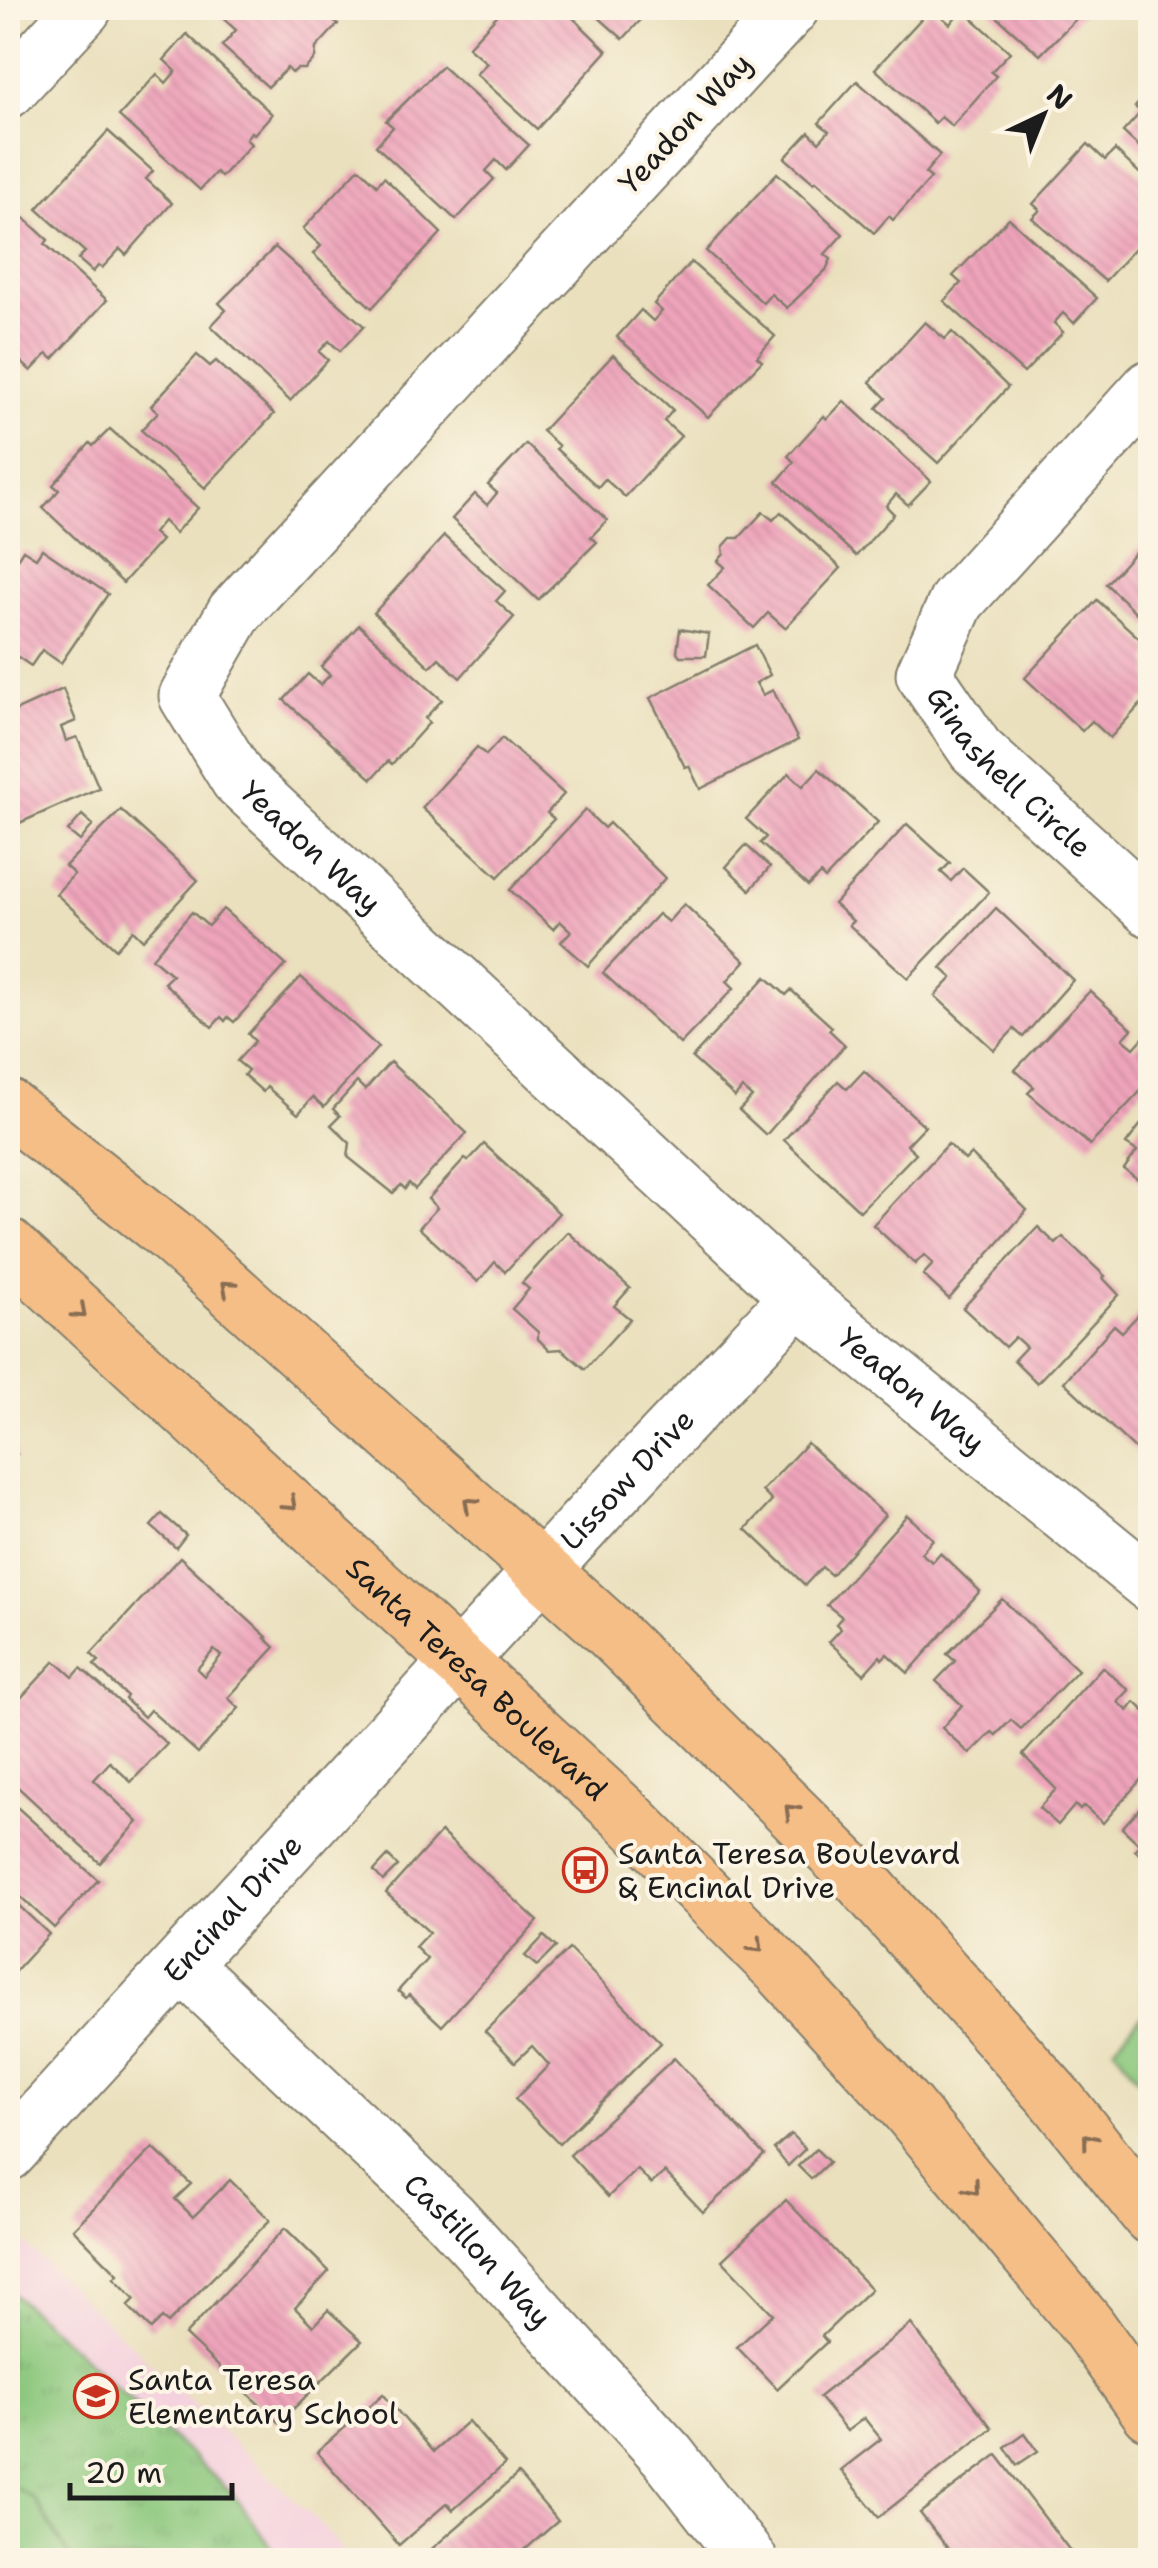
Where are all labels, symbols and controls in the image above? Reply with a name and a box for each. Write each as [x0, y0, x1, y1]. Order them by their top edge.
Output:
street label: Yeadon Way [609, 44, 761, 202]
north arrow [993, 65, 1093, 165]
text: N [1039, 75, 1081, 118]
street label: Ginashell Circle [917, 677, 1101, 867]
street label: Yeadon Way [232, 771, 391, 922]
one-way arrow [221, 1281, 240, 1299]
one-way arrow [68, 1300, 87, 1318]
street label: Yeadon Way [830, 1318, 994, 1462]
street label: Lissow Drive [550, 1399, 703, 1559]
one-way arrow [278, 1492, 297, 1510]
one-way arrow [463, 1498, 482, 1516]
street label: Santa Teresa Boulevard [337, 1547, 617, 1809]
one-way arrow [784, 1804, 802, 1822]
street label: Encinal Drive [154, 1825, 311, 1992]
place label: Santa Teresa Boulevard & Encinal Drive [618, 1833, 960, 1908]
bus stop icon: Santa Teresa Boulevard & Encinal Drive [562, 1847, 608, 1893]
one-way arrow [745, 1934, 763, 1952]
one-way arrow [1083, 2133, 1101, 2151]
street label: Castillon Way [395, 2164, 562, 2336]
one-way arrow [962, 2177, 980, 2195]
place label: Santa Teresa Elementary School [128, 2359, 398, 2434]
school or university icon: Santa Teresa Elementary School [73, 2373, 119, 2419]
scale bar [70, 2438, 232, 2500]
text: 20 m [85, 2452, 162, 2493]

